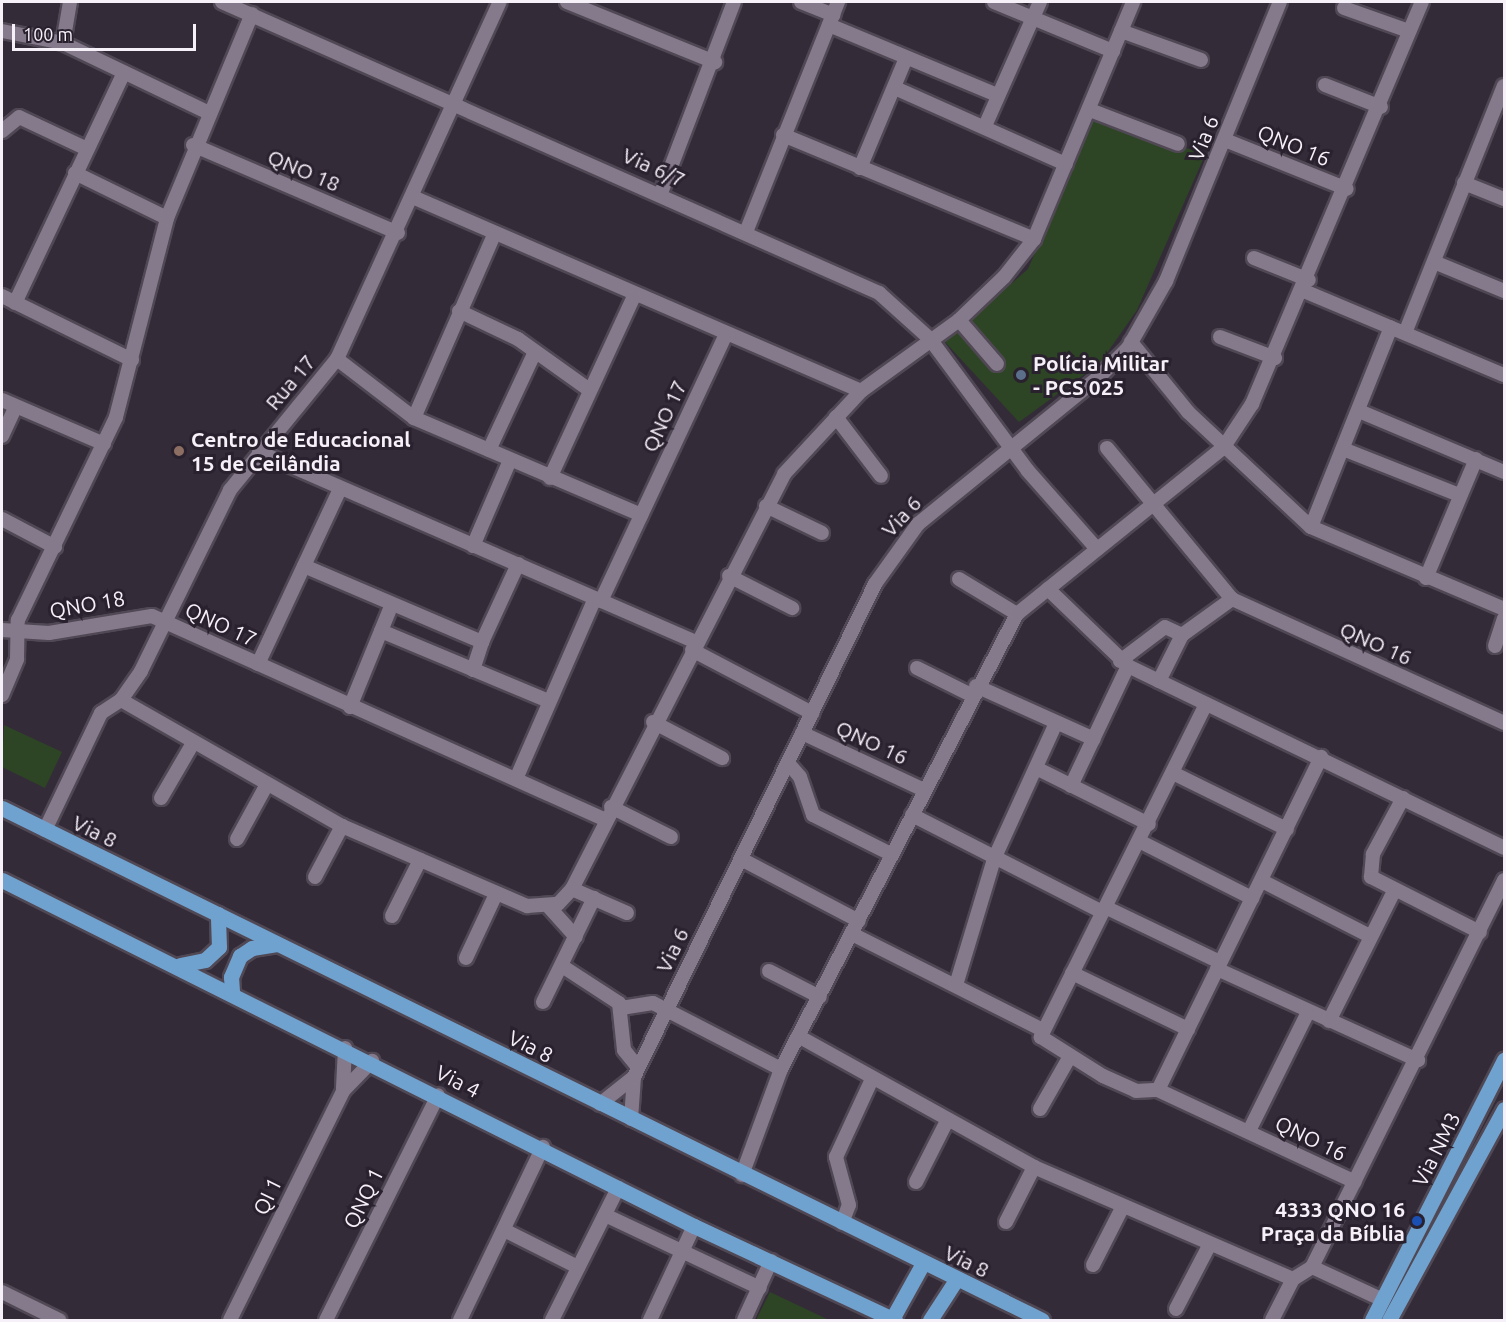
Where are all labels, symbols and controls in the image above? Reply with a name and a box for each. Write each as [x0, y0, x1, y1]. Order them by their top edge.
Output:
scale bar [15, 12, 200, 50]
text: 100 m [23, 24, 73, 44]
street label: Via 6 [1183, 112, 1223, 164]
street label: QNO 16 [1254, 119, 1334, 171]
street label: Via 6/7 [619, 142, 689, 192]
street label: QNO 18 [264, 144, 344, 196]
street label: Rua 17 [260, 349, 320, 415]
place label: Polícia Militar - PCS 025 [1033, 350, 1169, 400]
marker: Polícia Militar - PCS 025 [1014, 368, 1028, 382]
street label: QNO 17 [637, 376, 691, 456]
place label: Centro de Educacional 15 de Ceilândia [191, 426, 411, 476]
marker: Centro de Educacional 15 de Ceilândia [172, 444, 186, 458]
street label: Via 6 [876, 490, 926, 542]
street label: QNO 18 [47, 585, 127, 623]
street label: QNO 17 [181, 597, 261, 651]
street label: QNO 16 [1336, 616, 1416, 670]
street label: QNO 16 [832, 715, 912, 769]
street label: Via 8 [69, 809, 121, 853]
street label: Via 6 [650, 924, 694, 976]
street label: Via 8 [505, 1024, 557, 1068]
street label: Via 4 [432, 1059, 484, 1103]
street label: Via NM3 [1407, 1108, 1465, 1190]
street label: QNO 16 [1271, 1110, 1351, 1166]
street label: QNQ 1 [338, 1164, 388, 1232]
street label: QI 1 [247, 1173, 287, 1219]
place label: 4333 QNO 16 Praça da Bíblia [1261, 1196, 1405, 1246]
marker: 4333 QNO 16 Praça da Bíblia [1410, 1214, 1424, 1228]
street label: Via 8 [941, 1239, 993, 1283]

